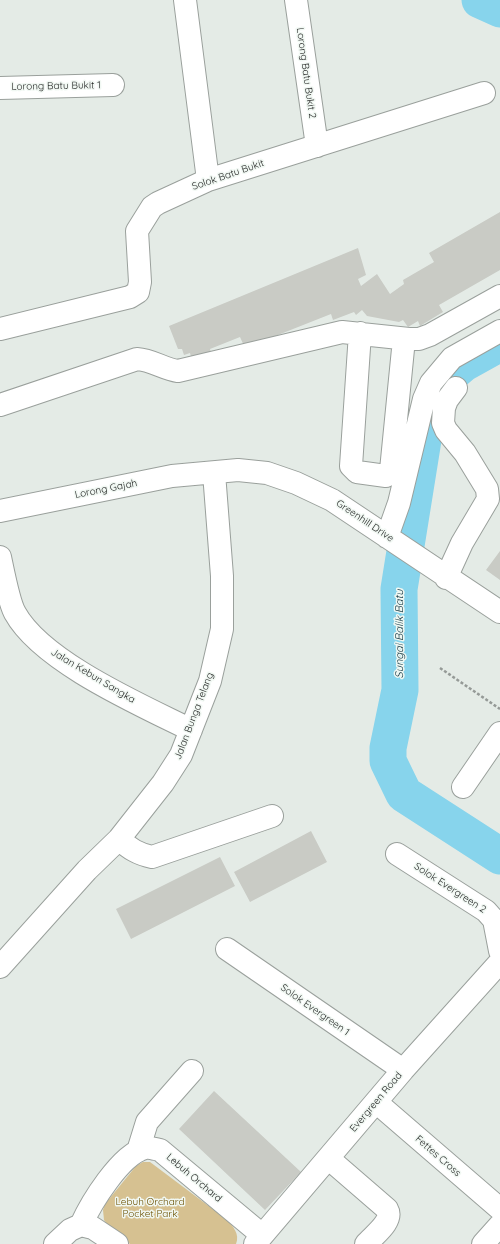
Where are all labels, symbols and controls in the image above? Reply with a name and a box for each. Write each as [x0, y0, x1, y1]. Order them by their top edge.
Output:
street label: Lorong Batu Bukit 2 [294, 27, 318, 119]
street label: Lorong Batu Bukit 1 [11, 79, 101, 93]
street label: Solok Batu Bukit [190, 157, 266, 193]
street label: Lorong Gajah [74, 477, 138, 501]
street label: Greenhill Drive [334, 497, 396, 545]
water label: Sungai Balik Batu [393, 589, 407, 679]
street label: Jalan Kebun Sangka [49, 646, 137, 706]
street label: Jalan Bunga Telang [172, 671, 216, 761]
street label: Solok Evergreen 2 [412, 860, 488, 916]
street label: Solok Evergreen 1 [278, 982, 352, 1038]
street label: Evergreen Road [347, 1070, 405, 1134]
street label: Fettes Cross [413, 1133, 463, 1179]
street label: Lebuh Orchard [164, 1151, 224, 1205]
park label: Lebuh Orchard Pocket Park [115, 1196, 185, 1220]

